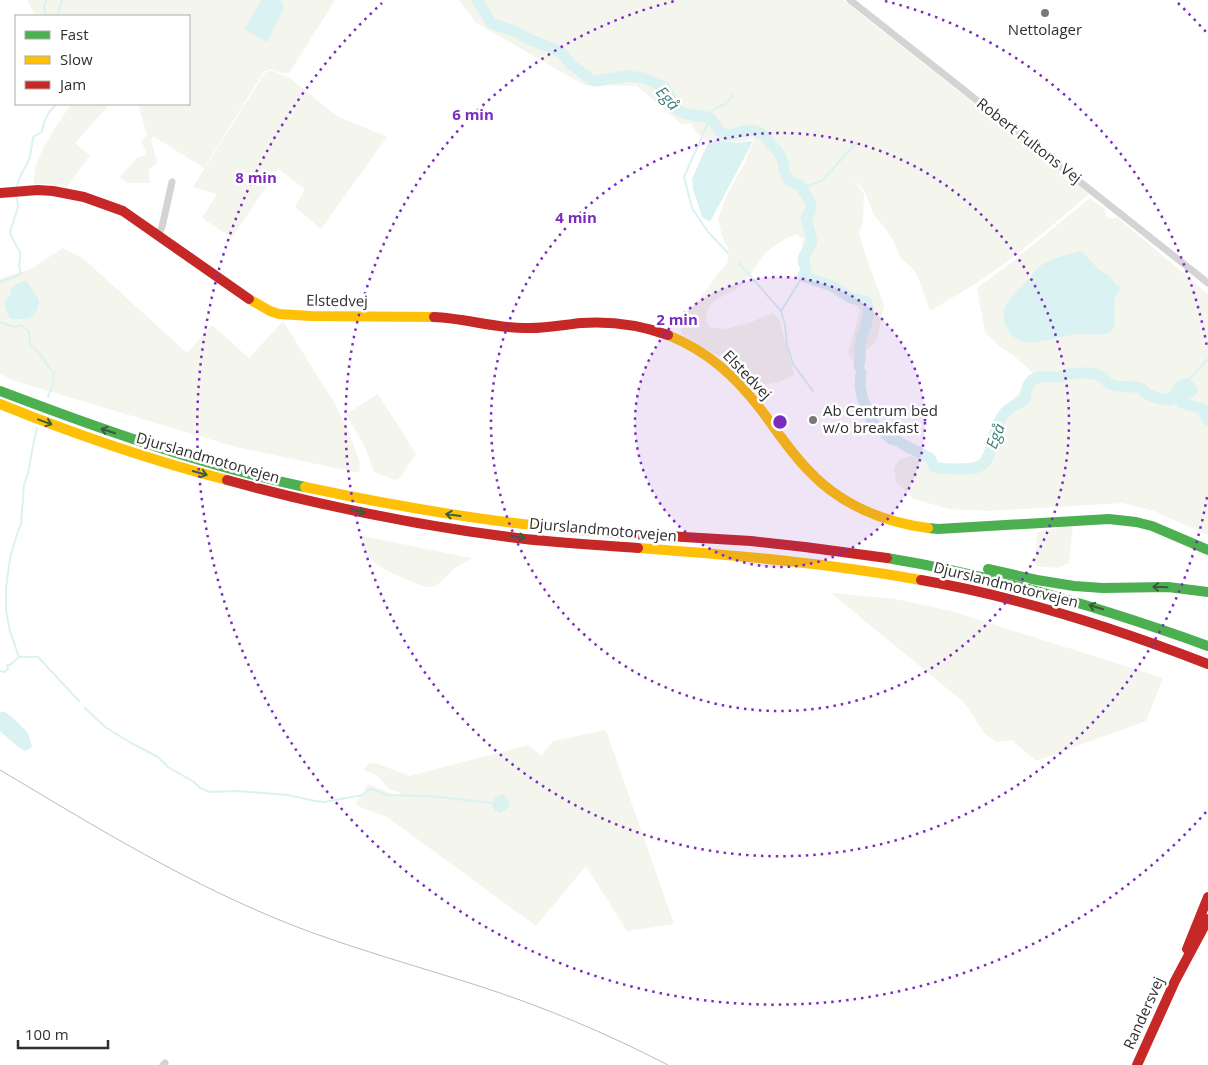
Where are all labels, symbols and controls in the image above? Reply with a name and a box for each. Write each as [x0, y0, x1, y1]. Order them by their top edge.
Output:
marker: Nettolager [1039, 7, 1051, 19]
legend [15, 15, 190, 105]
place label: Nettolager [1008, 19, 1082, 39]
text: Fast [60, 24, 89, 44]
text: Slow [60, 49, 93, 69]
text: Jam [58, 74, 86, 94]
water label: Egå [651, 81, 685, 115]
street label: Robert Fultons Vej [973, 93, 1086, 187]
text: 6 min [452, 104, 494, 124]
text: 8 min [235, 167, 277, 187]
text: 4 min [555, 207, 597, 227]
street label: Elstedvej [306, 289, 368, 311]
text: 2 min [656, 309, 698, 329]
street label: Elstedvej [719, 345, 776, 404]
place label: Ab Centrum bed w/o breakfast [823, 400, 938, 437]
centre of rings [771, 413, 789, 431]
marker: Ab Centrum bed w/o breakfast [807, 414, 819, 426]
one-way arrow [37, 418, 53, 427]
water label: Egå [980, 420, 1010, 452]
one-way arrow [101, 426, 117, 436]
street label: Djurslandmotorvejen [134, 427, 282, 487]
one-way arrow [191, 468, 207, 478]
one-way arrow [349, 507, 365, 516]
one-way arrow [445, 510, 461, 520]
street label: Djurslandmotorvejen [528, 513, 678, 545]
one-way arrow [510, 532, 526, 542]
street label: Djurslandmotorvejen [932, 556, 1081, 612]
one-way arrow [1152, 583, 1168, 592]
one-way arrow [1089, 602, 1104, 611]
street label: Randersvej [1118, 973, 1168, 1052]
scale bar [18, 1018, 108, 1050]
text: 100 m [25, 1024, 69, 1044]

